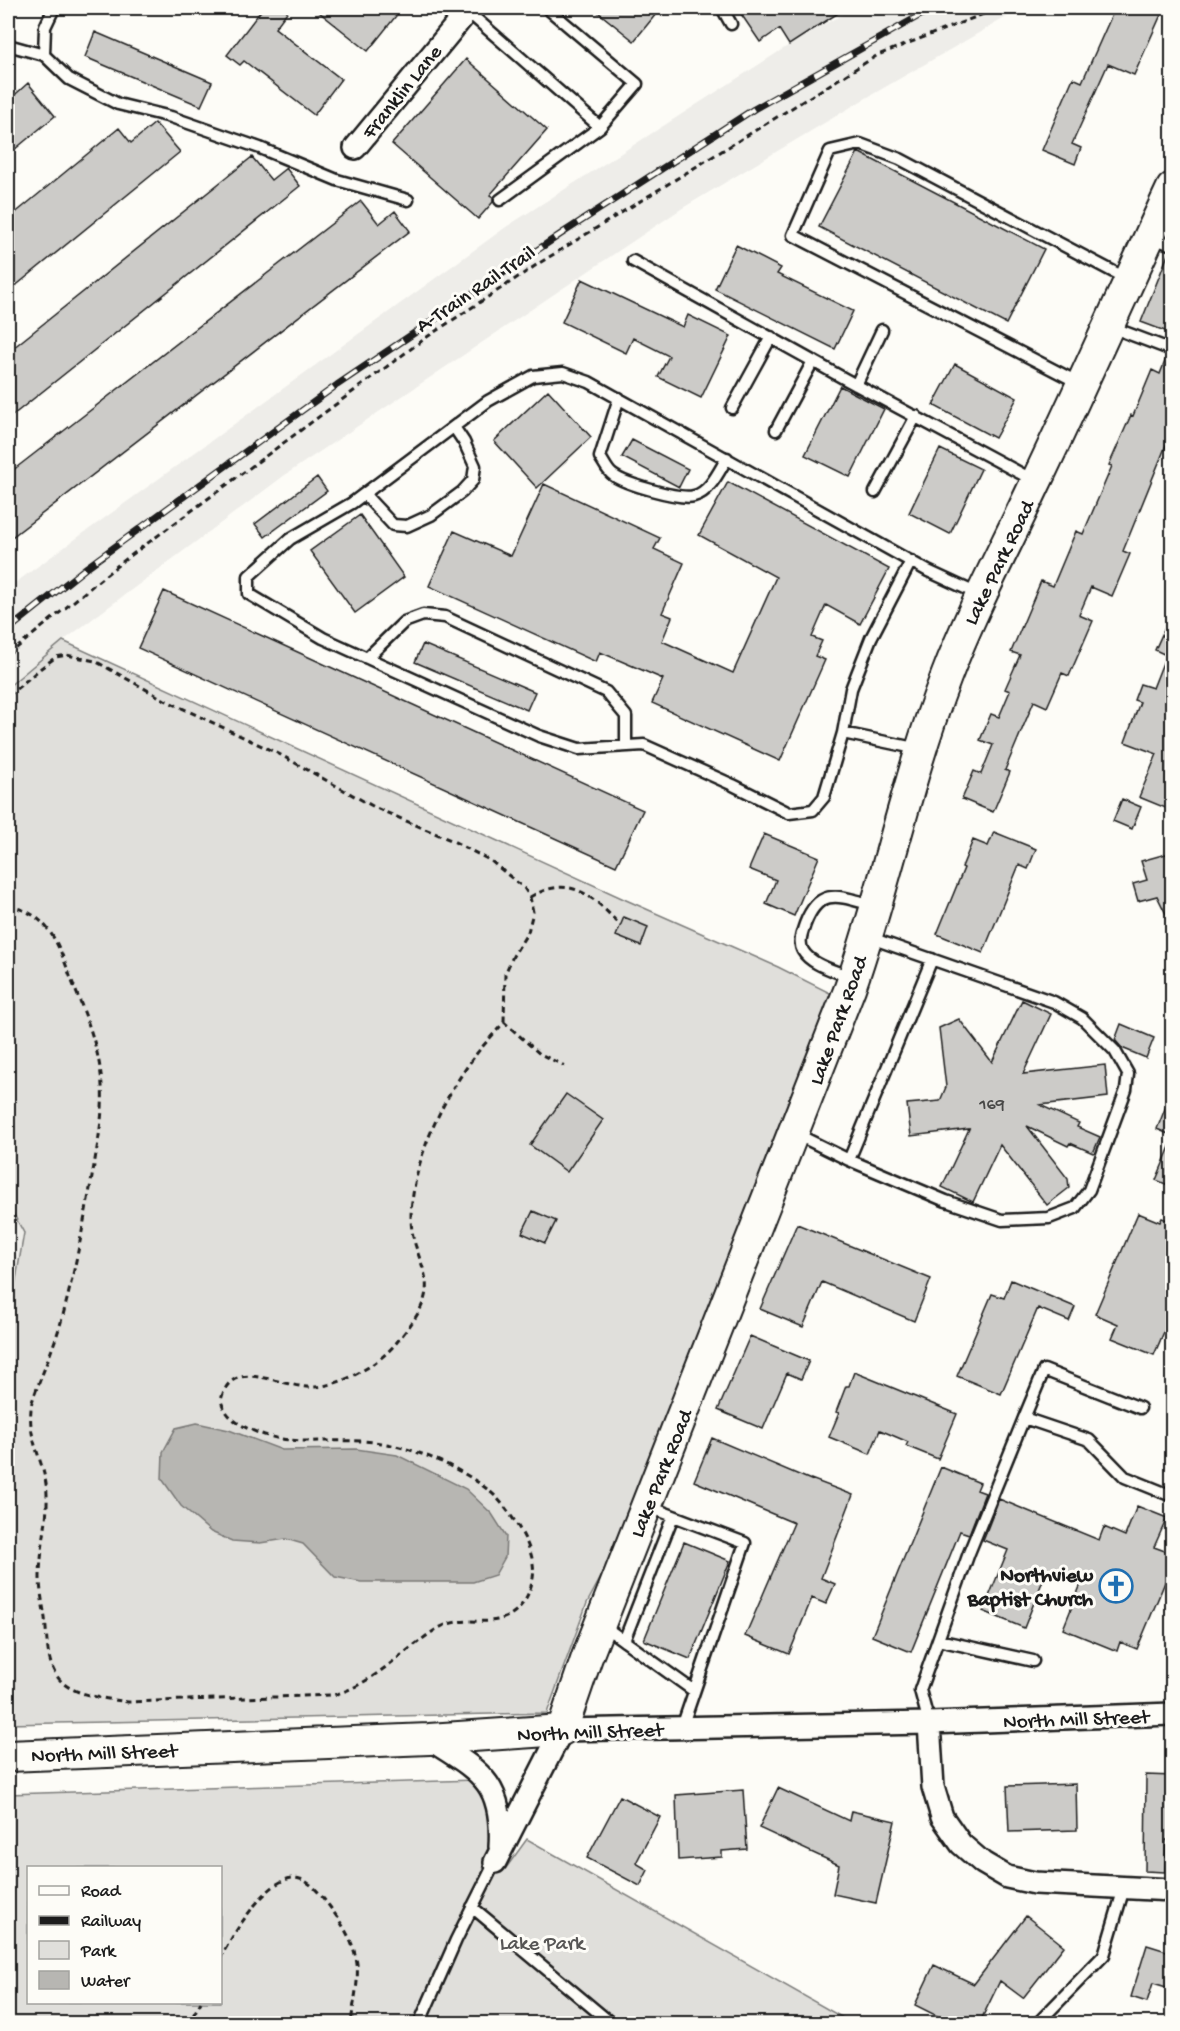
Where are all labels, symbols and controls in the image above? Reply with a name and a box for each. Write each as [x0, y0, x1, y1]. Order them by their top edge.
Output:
street label: Franklin Lane [358, 40, 450, 146]
street label: A-Train Rail Trail [412, 242, 541, 340]
street label: Lake Park Road [960, 496, 1043, 630]
street label: Lake Park Road [805, 952, 876, 1089]
house number: 169 [978, 1095, 1005, 1116]
street label: Lake Park Road [626, 1405, 701, 1542]
place label: Northview Baptist Church [967, 1565, 1094, 1614]
church icon: Northview Baptist Church [1098, 1568, 1134, 1604]
street label: North Mill Street [1003, 1706, 1152, 1737]
street label: North Mill Street [517, 1719, 666, 1750]
street label: North Mill Street [31, 1740, 180, 1771]
legend [27, 1866, 222, 2004]
text: Road [81, 1882, 122, 1903]
text: Railway [81, 1912, 141, 1933]
park label: Lake Park [500, 1933, 587, 1958]
text: Park [80, 1942, 117, 1963]
text: Water [81, 1972, 131, 1993]

